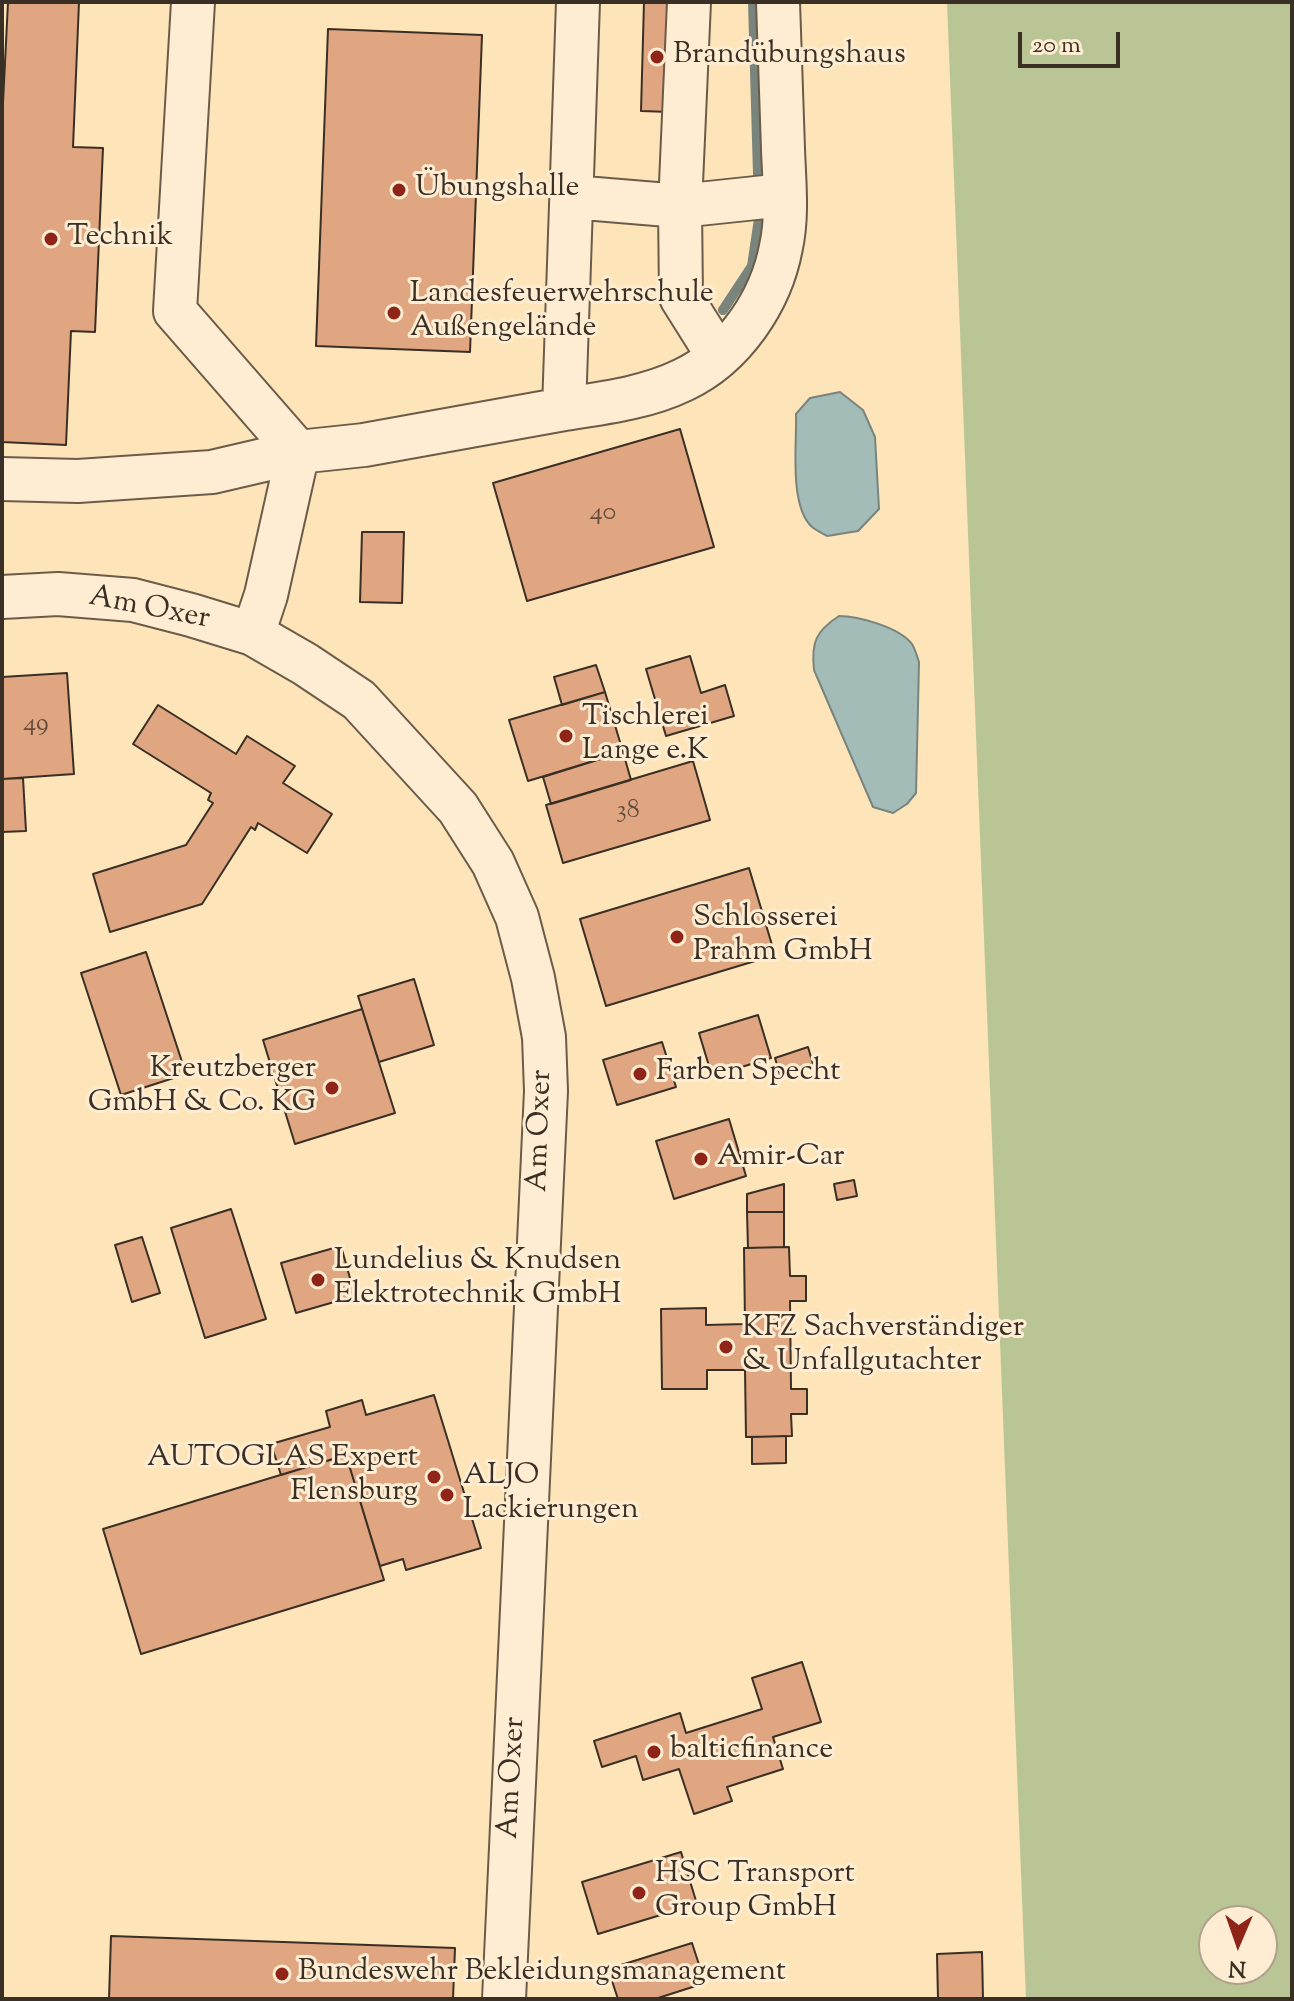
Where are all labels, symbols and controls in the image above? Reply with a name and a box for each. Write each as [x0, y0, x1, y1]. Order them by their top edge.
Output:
scale bar [1022, 16, 1124, 66]
text: 20 m [1032, 29, 1081, 63]
place label: Brandübungshaus [673, 39, 906, 75]
marker: Brandübungshaus [648, 48, 666, 66]
place label: Übungshalle [415, 172, 579, 208]
marker: Übungshalle [390, 181, 408, 199]
place label: Technik [67, 221, 173, 257]
marker: Technik [42, 230, 60, 248]
place label: Landesfeuerwehrschule Außengelände [410, 278, 714, 348]
marker: Landesfeuerwehrschule Außengelände [385, 304, 403, 322]
house number: 40 [590, 499, 616, 531]
street label: Am Oxer [86, 581, 212, 639]
place label: Tischlerei Lange e.K [582, 701, 709, 772]
house number: 49 [23, 710, 49, 742]
marker: Tischlerei Lange e.K [557, 727, 575, 745]
house number: 38 [616, 797, 640, 829]
place label: Schlosserei Prahm GmbH [693, 902, 873, 972]
marker: Schlosserei Prahm GmbH [668, 928, 686, 946]
place label: Kreutzberger GmbH & Co. KG [88, 1053, 316, 1124]
place label: Farben Specht [656, 1056, 841, 1092]
marker: Farben Specht [631, 1065, 649, 1083]
street label: Am Oxer [522, 1069, 562, 1193]
marker: Kreutzberger GmbH & Co. KG [323, 1079, 341, 1097]
place label: Amir-Car [717, 1141, 844, 1177]
marker: Amir-Car [692, 1150, 710, 1168]
place label: Lundelius & Knudsen Elektrotechnik GmbH [334, 1245, 621, 1316]
marker: Lundelius & Knudsen Elektrotechnik GmbH [309, 1271, 327, 1289]
place label: KFZ Sachverständiger & Unfallgutachter [742, 1312, 1024, 1382]
marker: KFZ Sachverständiger & Unfallgutachter [717, 1338, 735, 1356]
place label: AUTOGLAS Expert Flensburg [147, 1442, 418, 1512]
place label: ALJO Lackierungen [463, 1460, 639, 1530]
marker: AUTOGLAS Expert Flensburg [425, 1468, 443, 1486]
marker: ALJO Lackierungen [438, 1486, 456, 1504]
street label: Am Oxer [493, 1716, 535, 1840]
place label: balticfinance [670, 1734, 833, 1770]
marker: balticfinance [645, 1743, 663, 1761]
place label: HSC Transport Group GmbH [655, 1858, 855, 1928]
marker: HSC Transport Group GmbH [630, 1884, 648, 1902]
north arrow [1198, 1905, 1278, 1985]
text: N [1228, 1951, 1247, 1983]
place label: Bundeswehr Bekleidungsmanagement [298, 1956, 786, 1992]
marker: Bundeswehr Bekleidungsmanagement [273, 1965, 291, 1983]

